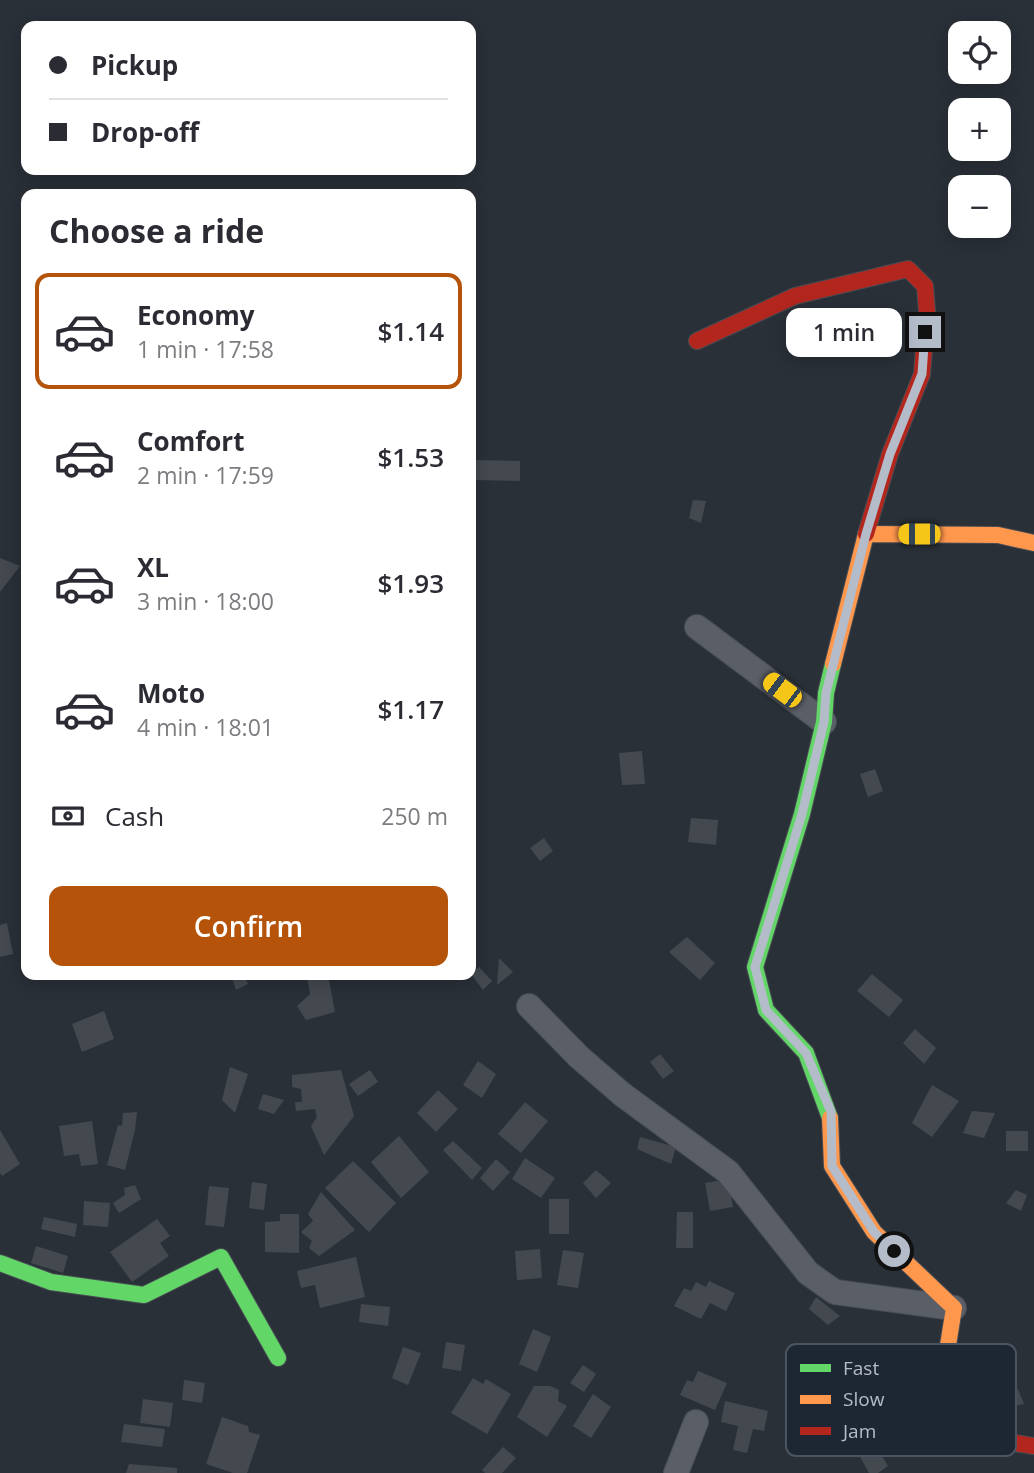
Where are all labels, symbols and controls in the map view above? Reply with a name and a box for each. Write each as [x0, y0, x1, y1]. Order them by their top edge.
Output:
map controls [948, 21, 1011, 238]
button: locate [948, 21, 1011, 84]
text: Pickup [91, 47, 178, 83]
button: + [948, 98, 1011, 161]
text: Drop-off [91, 114, 199, 150]
button: − [948, 175, 1011, 238]
text: Choose a ride [49, 209, 264, 252]
text: Economy [137, 297, 255, 333]
icon: car [53, 300, 116, 363]
callout: 1 min [785, 308, 900, 356]
text: $1.14 [377, 313, 444, 349]
text: 1 min [813, 316, 875, 348]
route end [909, 316, 941, 348]
text: 1 min · 17:58 [137, 333, 274, 365]
text: Comfort [137, 423, 244, 459]
icon: car [53, 426, 116, 489]
text: $1.53 [377, 439, 444, 475]
text: 2 min · 17:59 [137, 459, 274, 491]
car [899, 524, 941, 545]
text: XL [137, 549, 169, 585]
icon: car [53, 552, 116, 615]
text: $1.93 [377, 565, 444, 601]
text: 3 min · 18:00 [137, 585, 274, 617]
car [759, 669, 806, 711]
text: Moto [137, 675, 205, 711]
icon: car [53, 678, 116, 741]
text: $1.17 [377, 691, 444, 727]
text: 4 min · 18:01 [137, 711, 274, 743]
icon: cash [49, 797, 87, 835]
text: Cash [105, 798, 164, 834]
text: 250 m [381, 800, 448, 832]
button: Confirm [49, 886, 448, 966]
route start [878, 1235, 910, 1267]
legend [786, 1344, 1016, 1456]
text: Fast [843, 1355, 879, 1381]
text: Slow [843, 1386, 885, 1412]
text: Jam [841, 1418, 876, 1444]

